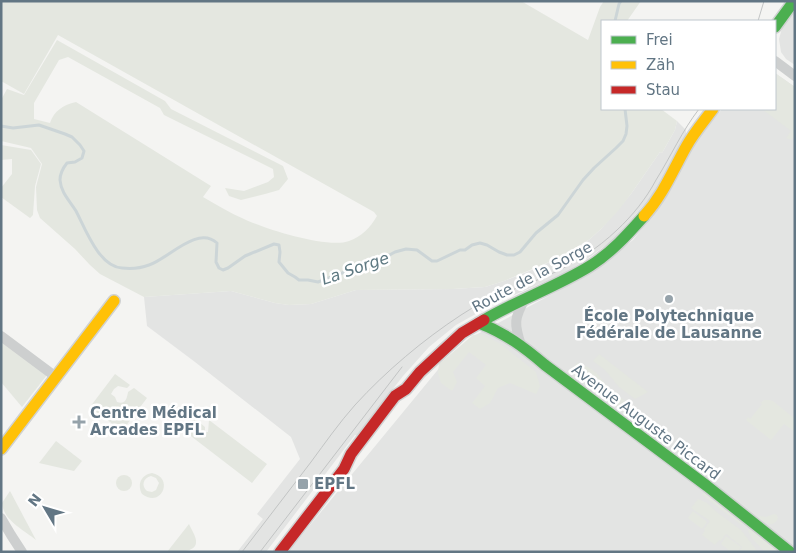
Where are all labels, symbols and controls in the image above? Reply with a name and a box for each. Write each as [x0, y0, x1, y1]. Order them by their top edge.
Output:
legend [601, 20, 776, 110]
text: Frei [646, 31, 673, 49]
text: Zäh [646, 56, 675, 74]
text: Stau [646, 81, 680, 99]
street label: Route de la Sorge [469, 238, 595, 316]
water label: La Sorge [319, 248, 392, 289]
marker: École Polytechnique Fédérale de Lausanne [663, 293, 675, 305]
place label: École Polytechnique Fédérale de Lausanne [576, 306, 762, 342]
street label: Avenue Auguste Piccard [568, 360, 724, 484]
place label: Centre Médical Arcades EPFL [90, 404, 217, 439]
marker: Centre Médical Arcades EPFL [72, 415, 86, 429]
place label: EPFL [314, 475, 355, 493]
marker: EPFL [296, 477, 310, 491]
north arrow [20, 483, 70, 533]
text: N [25, 490, 45, 510]

